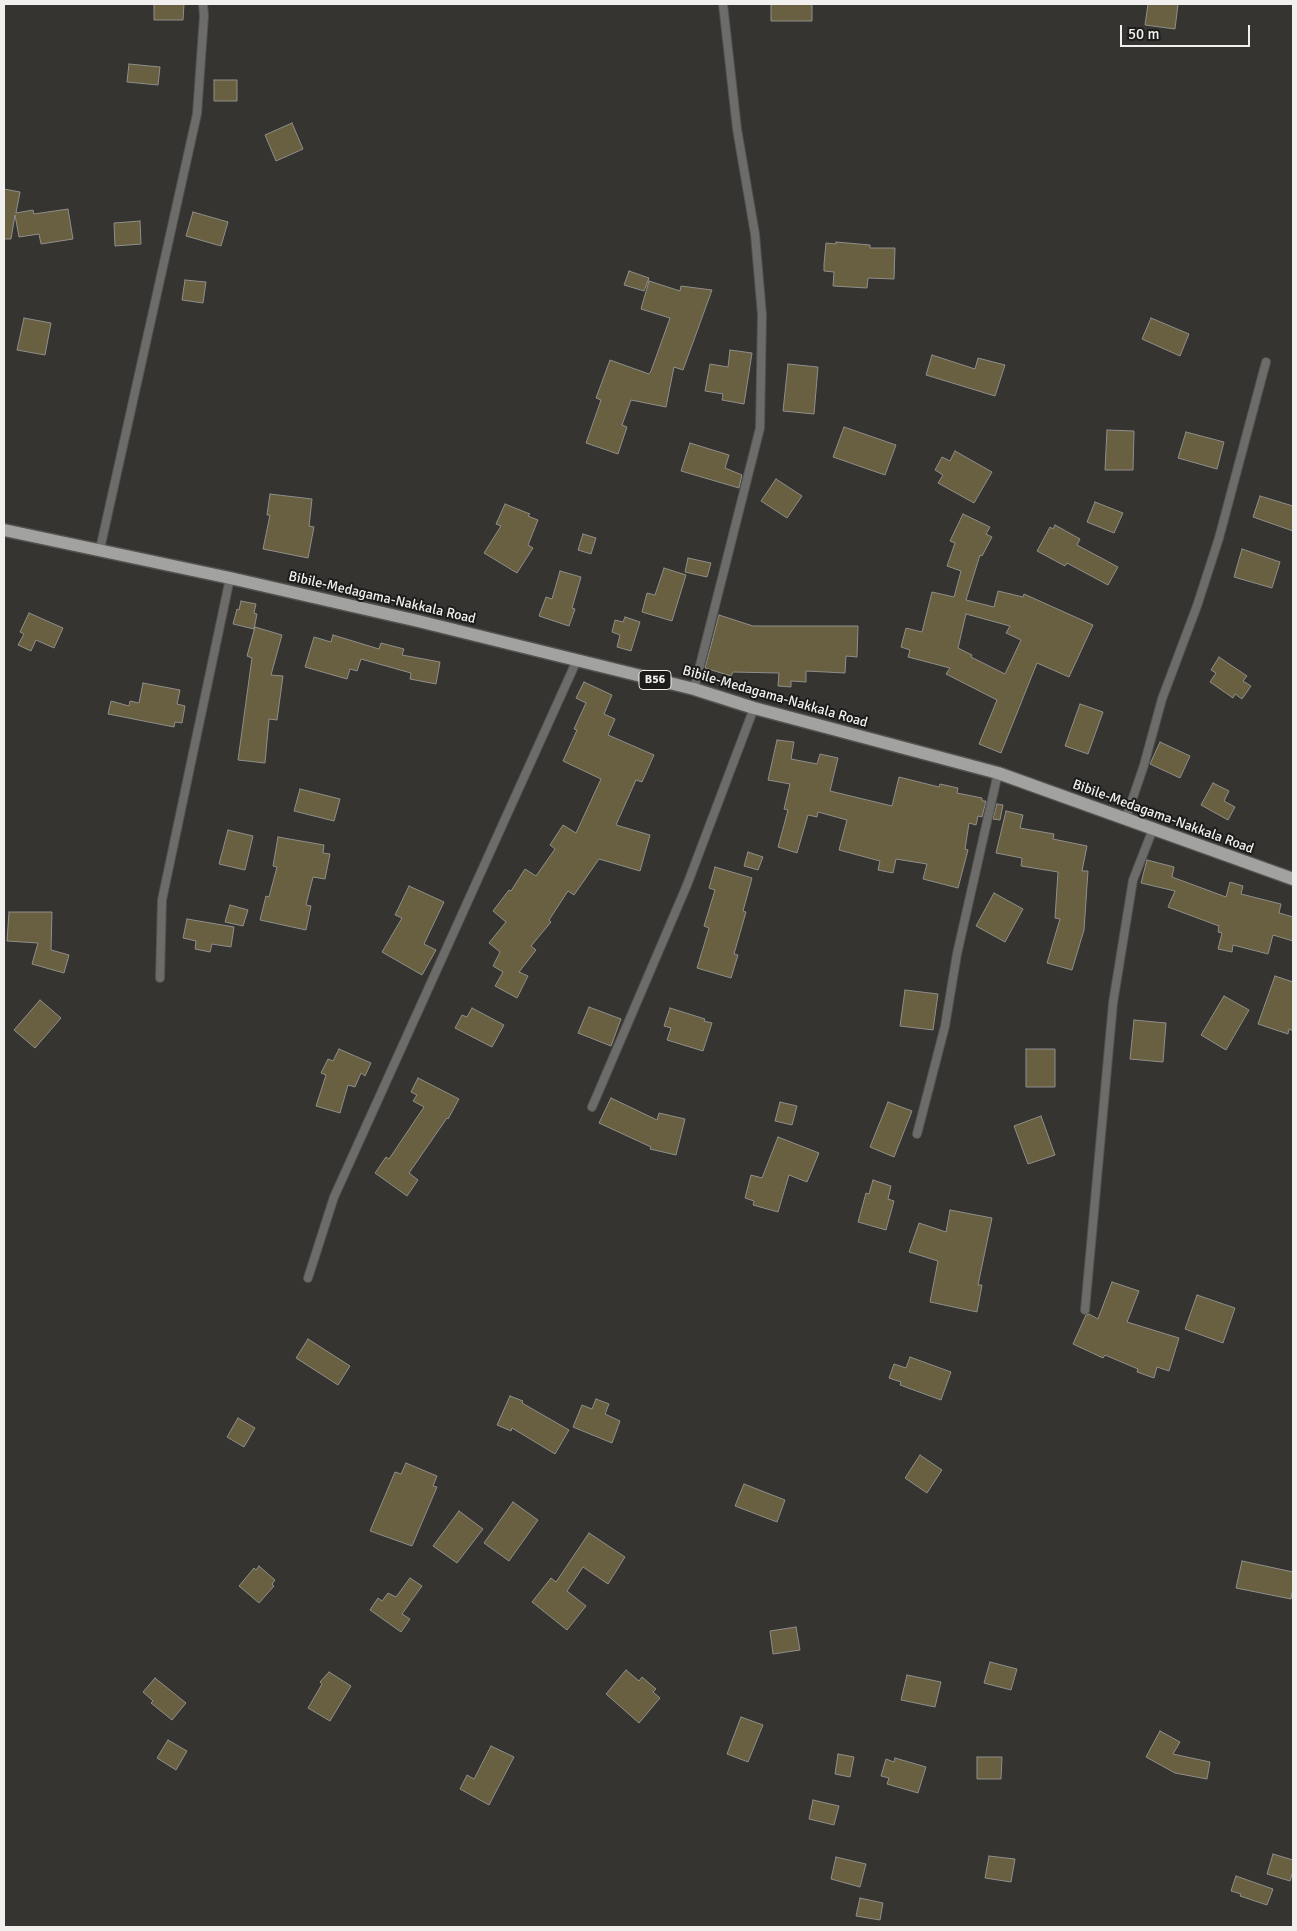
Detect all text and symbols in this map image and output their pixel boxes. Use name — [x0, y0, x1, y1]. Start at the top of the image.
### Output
scale bar — [1122, 15, 1252, 47]
text: 50 m — [1128, 25, 1159, 43]
street label: Bibile-Medagama-Nakkala Road — [287, 568, 477, 628]
street label: Bibile-Medagama-Nakkala Road — [681, 662, 869, 732]
road number: B56 — [639, 670, 671, 690]
street label: Bibile-Medagama-Nakkala Road — [1070, 776, 1256, 858]

